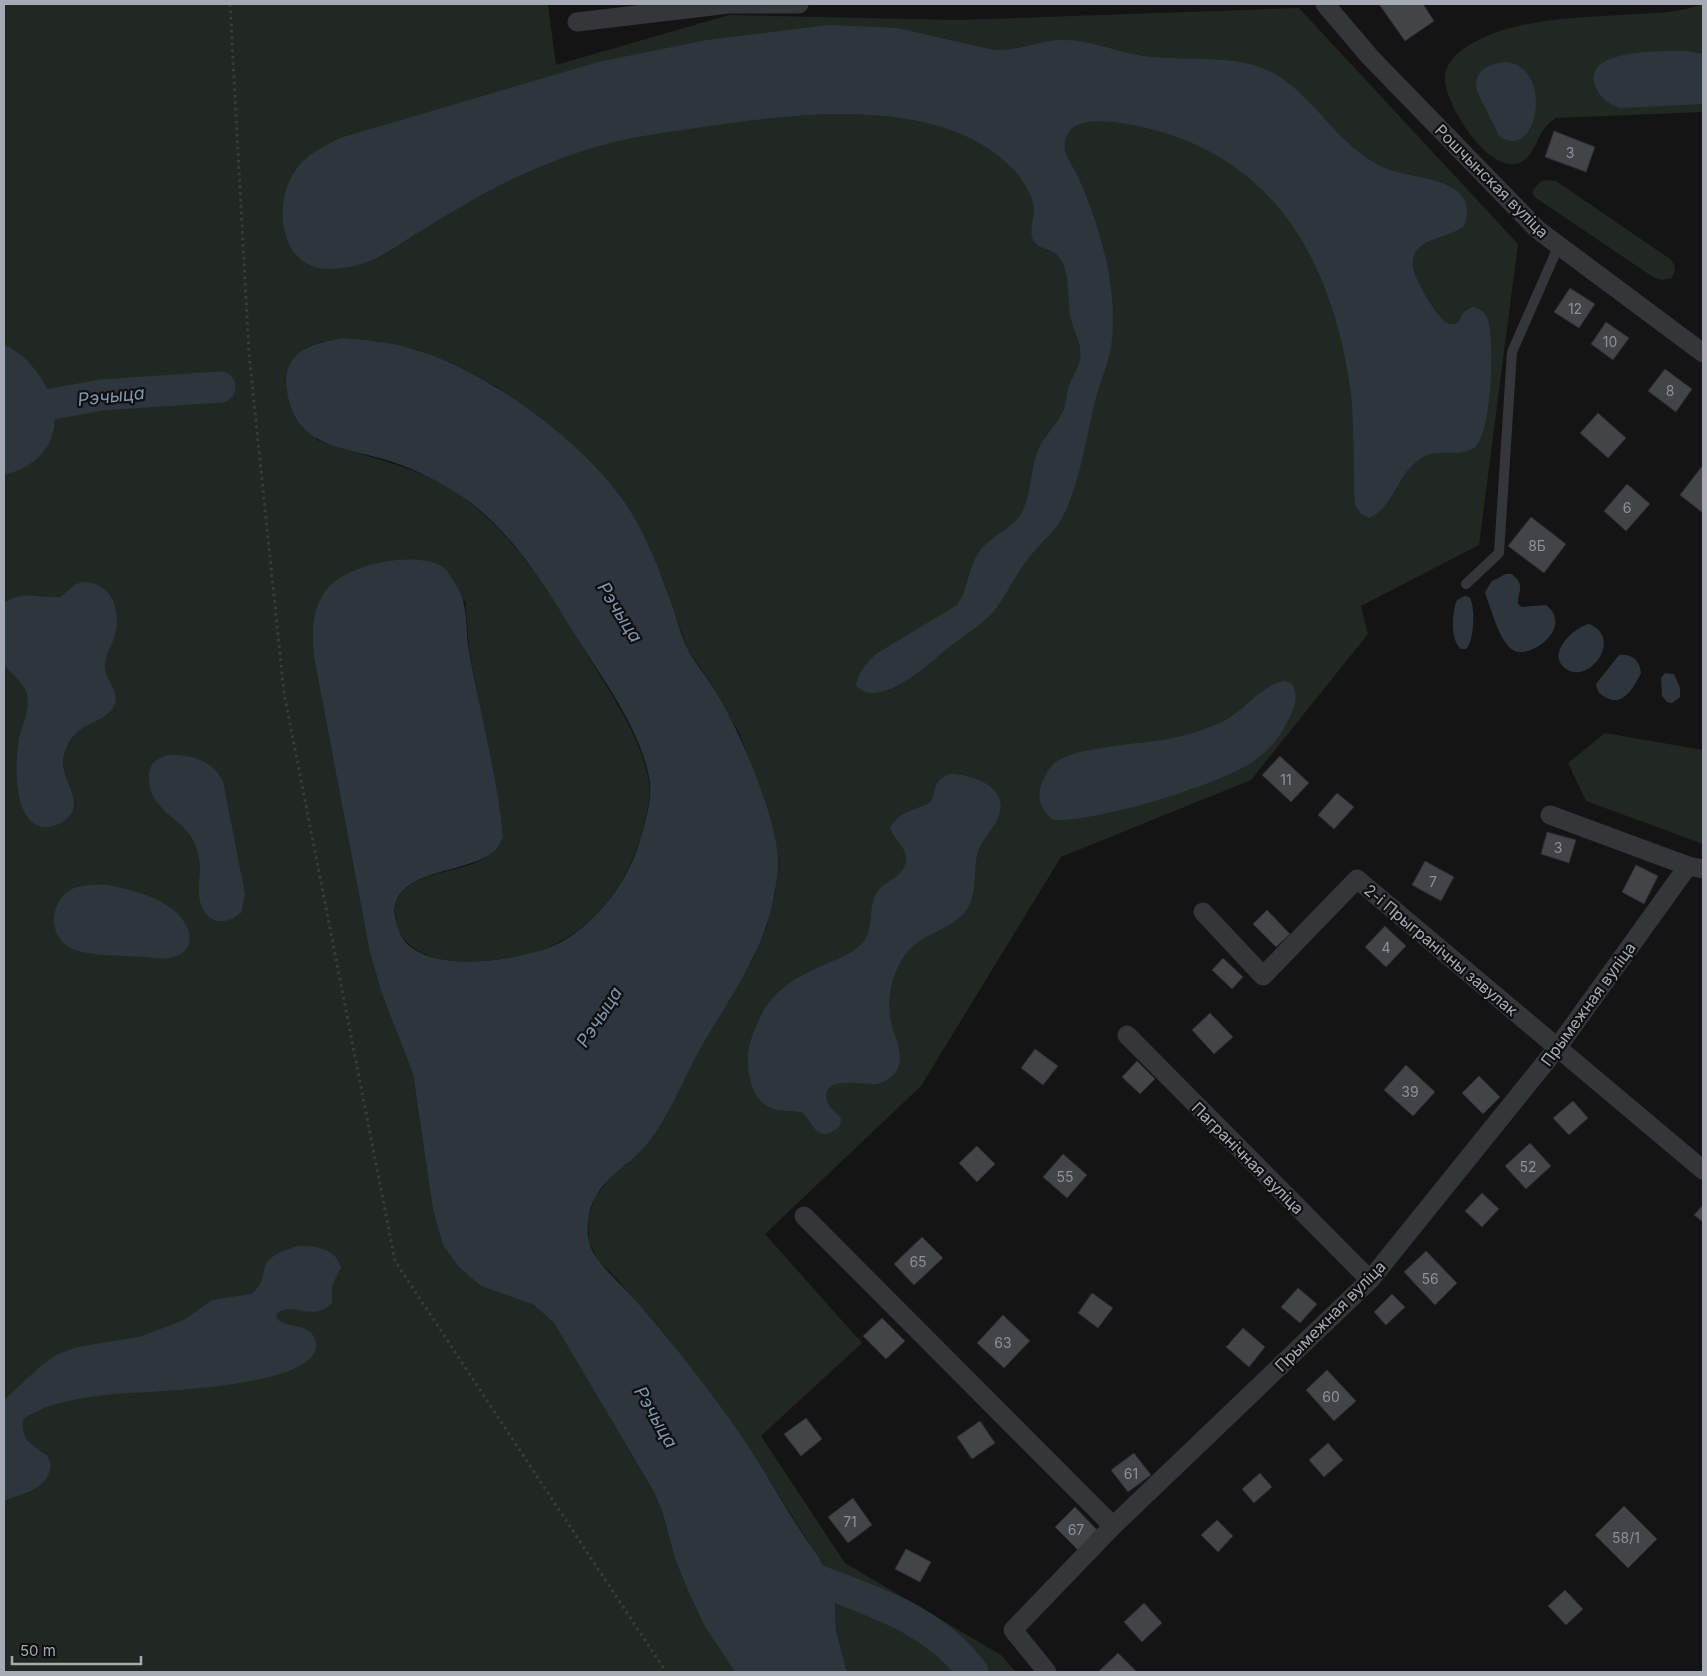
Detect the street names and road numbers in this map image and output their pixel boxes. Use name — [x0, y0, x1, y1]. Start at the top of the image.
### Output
street label: Рошчынская вуліца — [1431, 120, 1553, 242]
street label: 2-і Прыгранічны завулак — [1360, 880, 1522, 1020]
street label: Прымежная вуліца — [1536, 938, 1640, 1070]
street label: Пагранічная вуліца — [1188, 1098, 1308, 1218]
street label: Прымежная вуліца — [1270, 1256, 1390, 1376]

